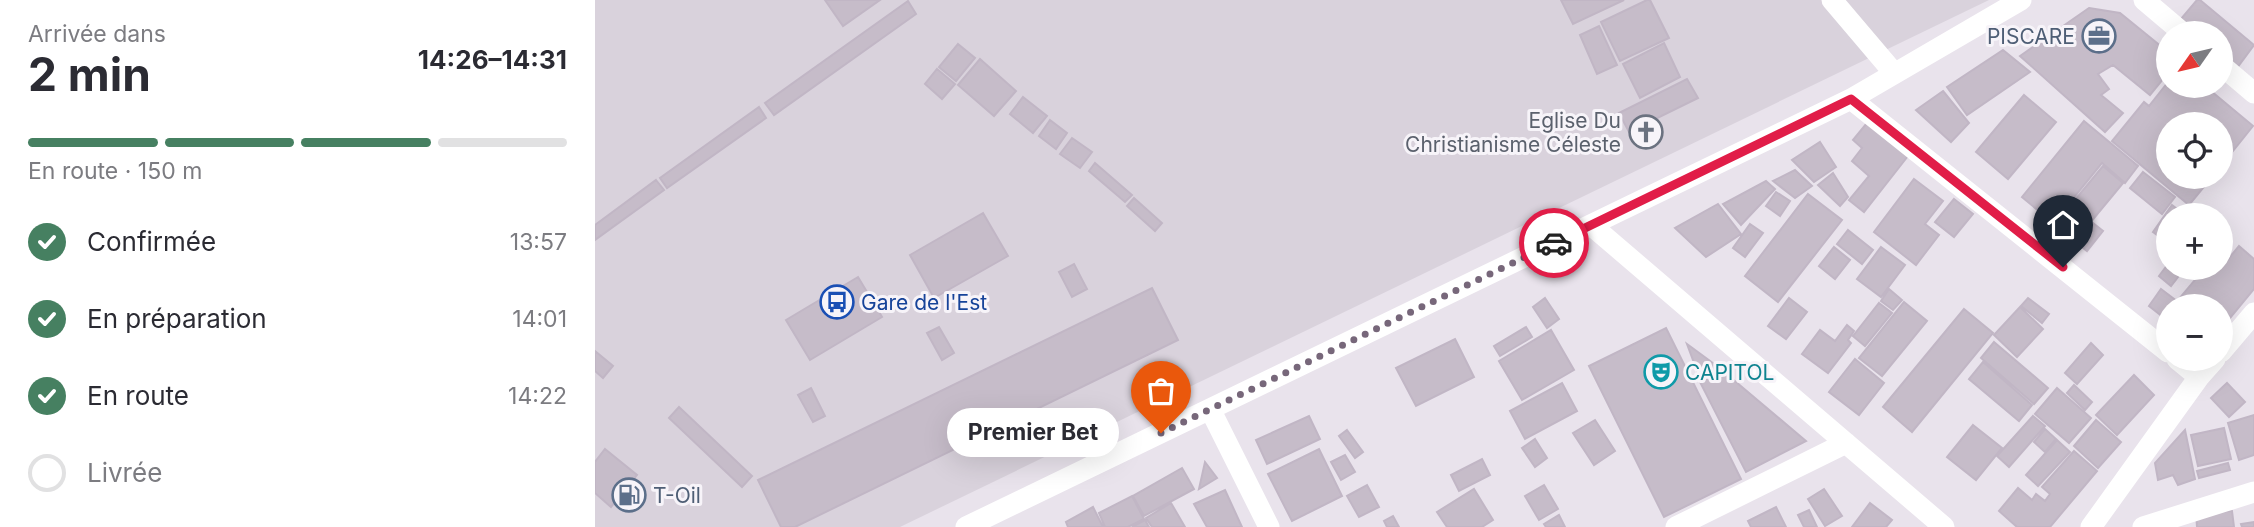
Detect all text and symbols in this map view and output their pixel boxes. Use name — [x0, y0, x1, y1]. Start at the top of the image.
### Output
office icon: PISCARE — [2080, 17, 2118, 55]
text: Arrivée dans — [28, 20, 166, 48]
north arrow — [2156, 21, 2233, 98]
map controls — [2156, 21, 2233, 371]
place label: PISCARE — [1987, 24, 2075, 49]
text: 14:26–14:31 — [418, 44, 567, 75]
text: 2 min — [28, 46, 151, 102]
place label: Eglise Du Christianisme Céleste — [1405, 108, 1621, 157]
button: locate — [2156, 112, 2233, 189]
church icon: Eglise Du Christianisme Céleste — [1627, 113, 1665, 151]
text: En route · 150 m — [28, 157, 202, 185]
pin — [2033, 195, 2093, 267]
button: + — [2156, 203, 2233, 280]
icon: home — [2044, 206, 2082, 244]
courier — [1519, 208, 1589, 278]
icon: check — [28, 223, 66, 261]
icon: car — [1535, 224, 1573, 262]
text: Confirmée — [87, 226, 216, 257]
text: 13:57 — [510, 228, 567, 256]
bus stop icon: Gare de l'Est — [818, 283, 856, 321]
place label: Gare de l'Est — [861, 290, 987, 315]
button: − — [2156, 294, 2233, 371]
icon: check — [28, 300, 66, 338]
text: En préparation — [87, 303, 267, 334]
text: 14:01 — [512, 305, 567, 333]
theatre icon: CAPITOL — [1642, 353, 1680, 391]
place label: CAPITOL — [1685, 360, 1774, 385]
pin — [1131, 361, 1191, 433]
icon: bag — [1142, 372, 1180, 410]
icon: check — [28, 377, 66, 415]
text: En route — [87, 380, 189, 411]
text: 14:22 — [508, 382, 567, 410]
callout: Premier Bet — [947, 408, 1119, 458]
text: Premier Bet — [968, 418, 1098, 446]
text: Livrée — [87, 457, 162, 488]
fuel station icon: T-Oil — [610, 476, 648, 514]
place label: T-Oil — [653, 483, 701, 508]

